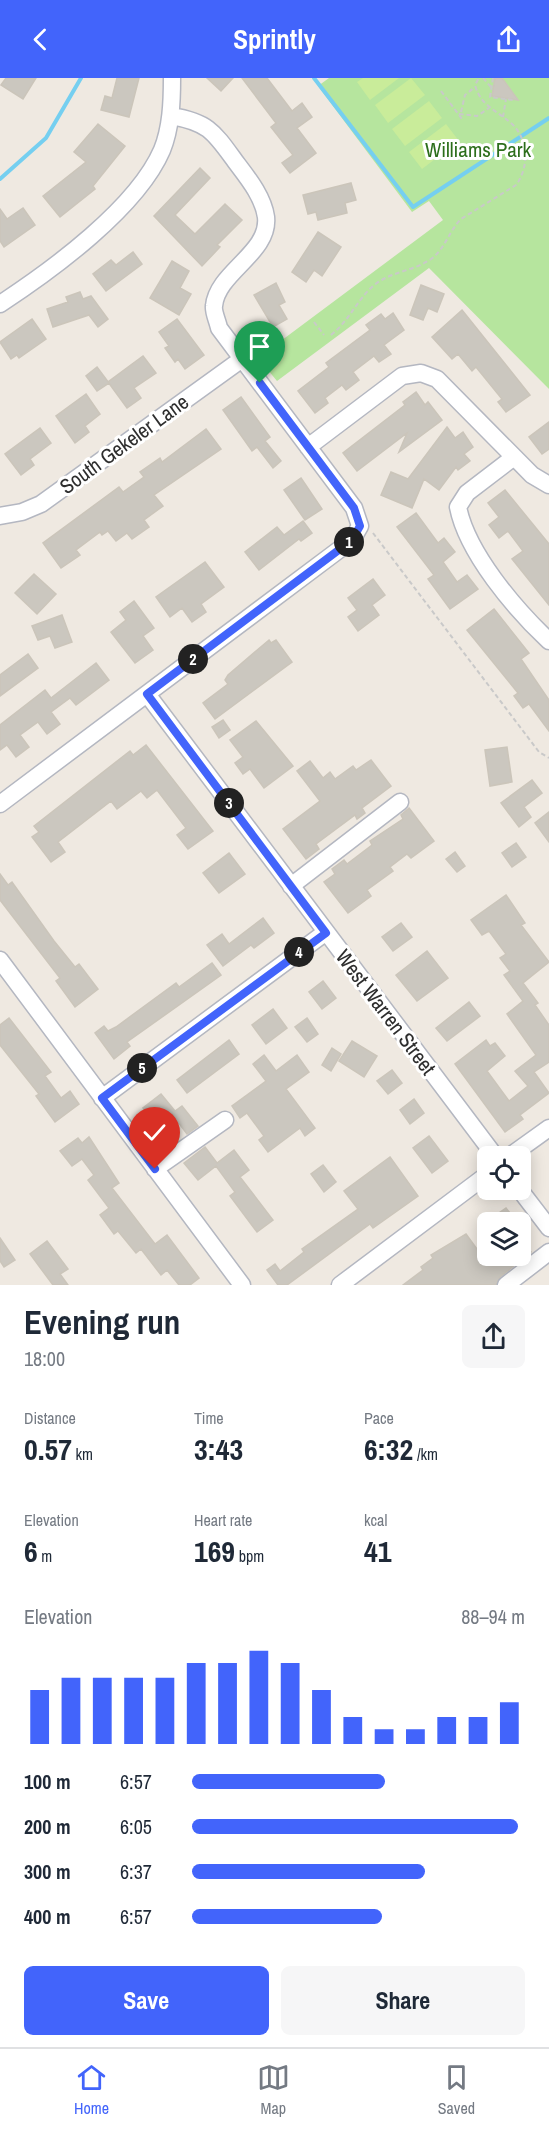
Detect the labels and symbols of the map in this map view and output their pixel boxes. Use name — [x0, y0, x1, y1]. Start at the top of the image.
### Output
park label: Williams Park — [425, 135, 531, 164]
pin — [234, 321, 285, 383]
street label: South Gekeler Lane — [54, 387, 194, 501]
pin: 1 — [334, 527, 364, 557]
pin: 2 — [178, 644, 208, 674]
pin: 3 — [214, 788, 244, 818]
pin: 4 — [284, 937, 314, 967]
street label: West Warren Street — [329, 943, 443, 1081]
pin: 5 — [127, 1053, 157, 1083]
pin — [129, 1107, 180, 1169]

